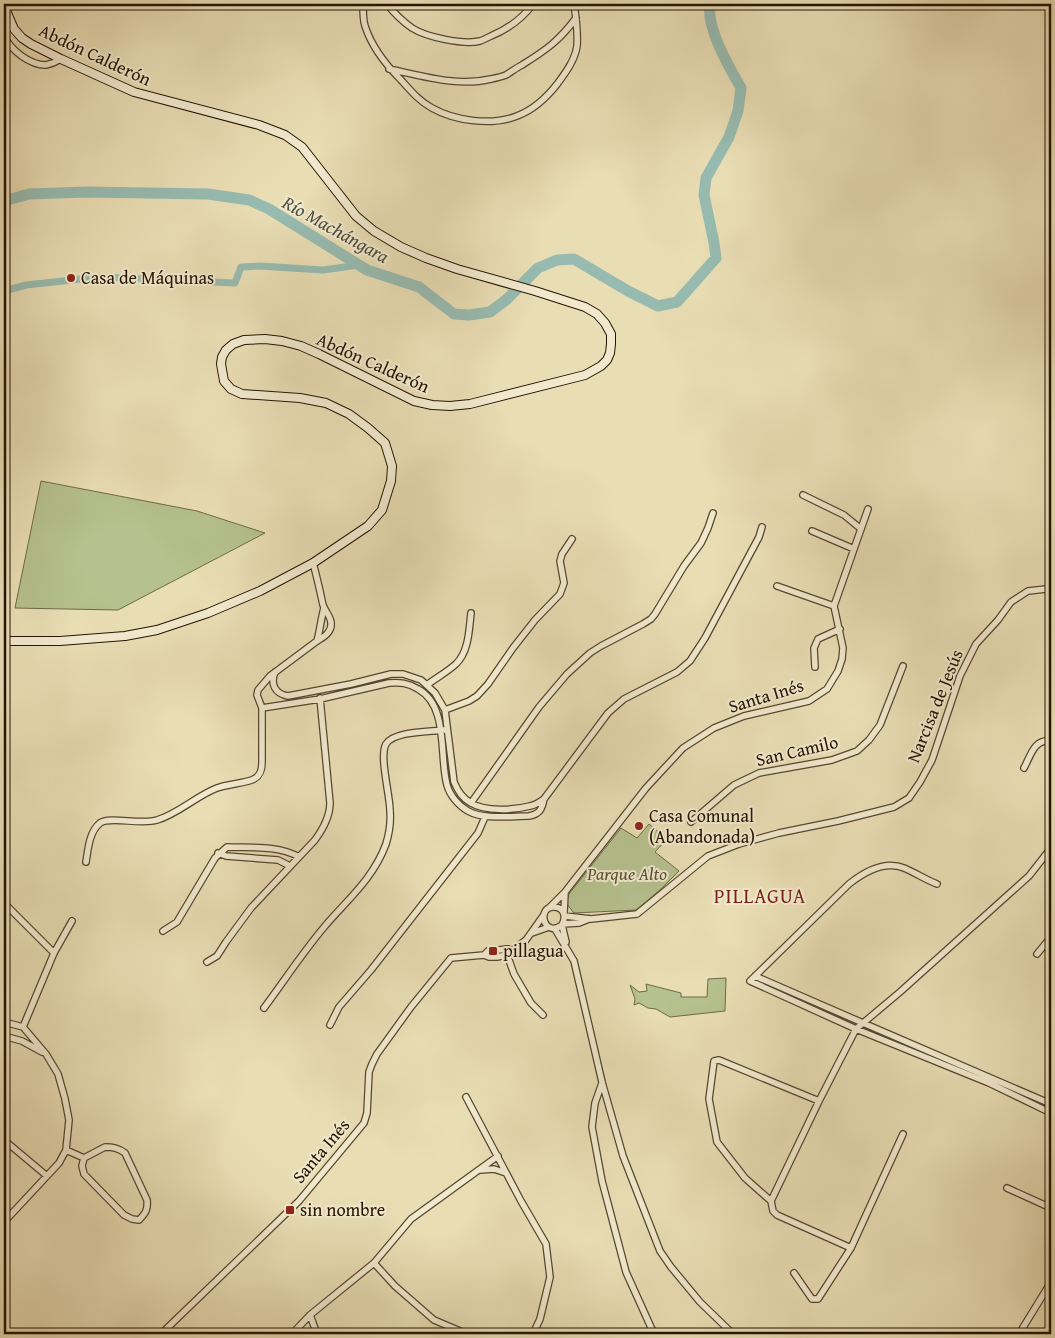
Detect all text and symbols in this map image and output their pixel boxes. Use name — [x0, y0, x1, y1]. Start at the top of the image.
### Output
street label: Abdón Calderón — [35, 17, 156, 92]
water label: Río Machángara — [277, 188, 395, 270]
place label: Casa de Máquinas — [81, 264, 214, 291]
marker: Casa de Máquinas — [65, 272, 77, 284]
street label: Abdón Calderón — [312, 326, 434, 400]
street label: Narcisa de Jesús — [899, 645, 970, 767]
street label: Santa Inés — [725, 671, 807, 720]
street label: San Camilo — [753, 728, 841, 773]
place label: Casa Comunal (Abandonada) — [649, 802, 755, 850]
marker: Casa Comunal (Abandonada) — [633, 820, 645, 832]
park label: Parque Alto — [586, 860, 667, 887]
district label: PILLAGUA — [714, 881, 806, 910]
place label: pillagua — [503, 937, 564, 964]
marker: pillagua — [487, 945, 499, 957]
street label: Santa Inés — [285, 1112, 356, 1189]
place label: sin nombre — [300, 1196, 385, 1223]
marker: sin nombre — [284, 1204, 296, 1216]

